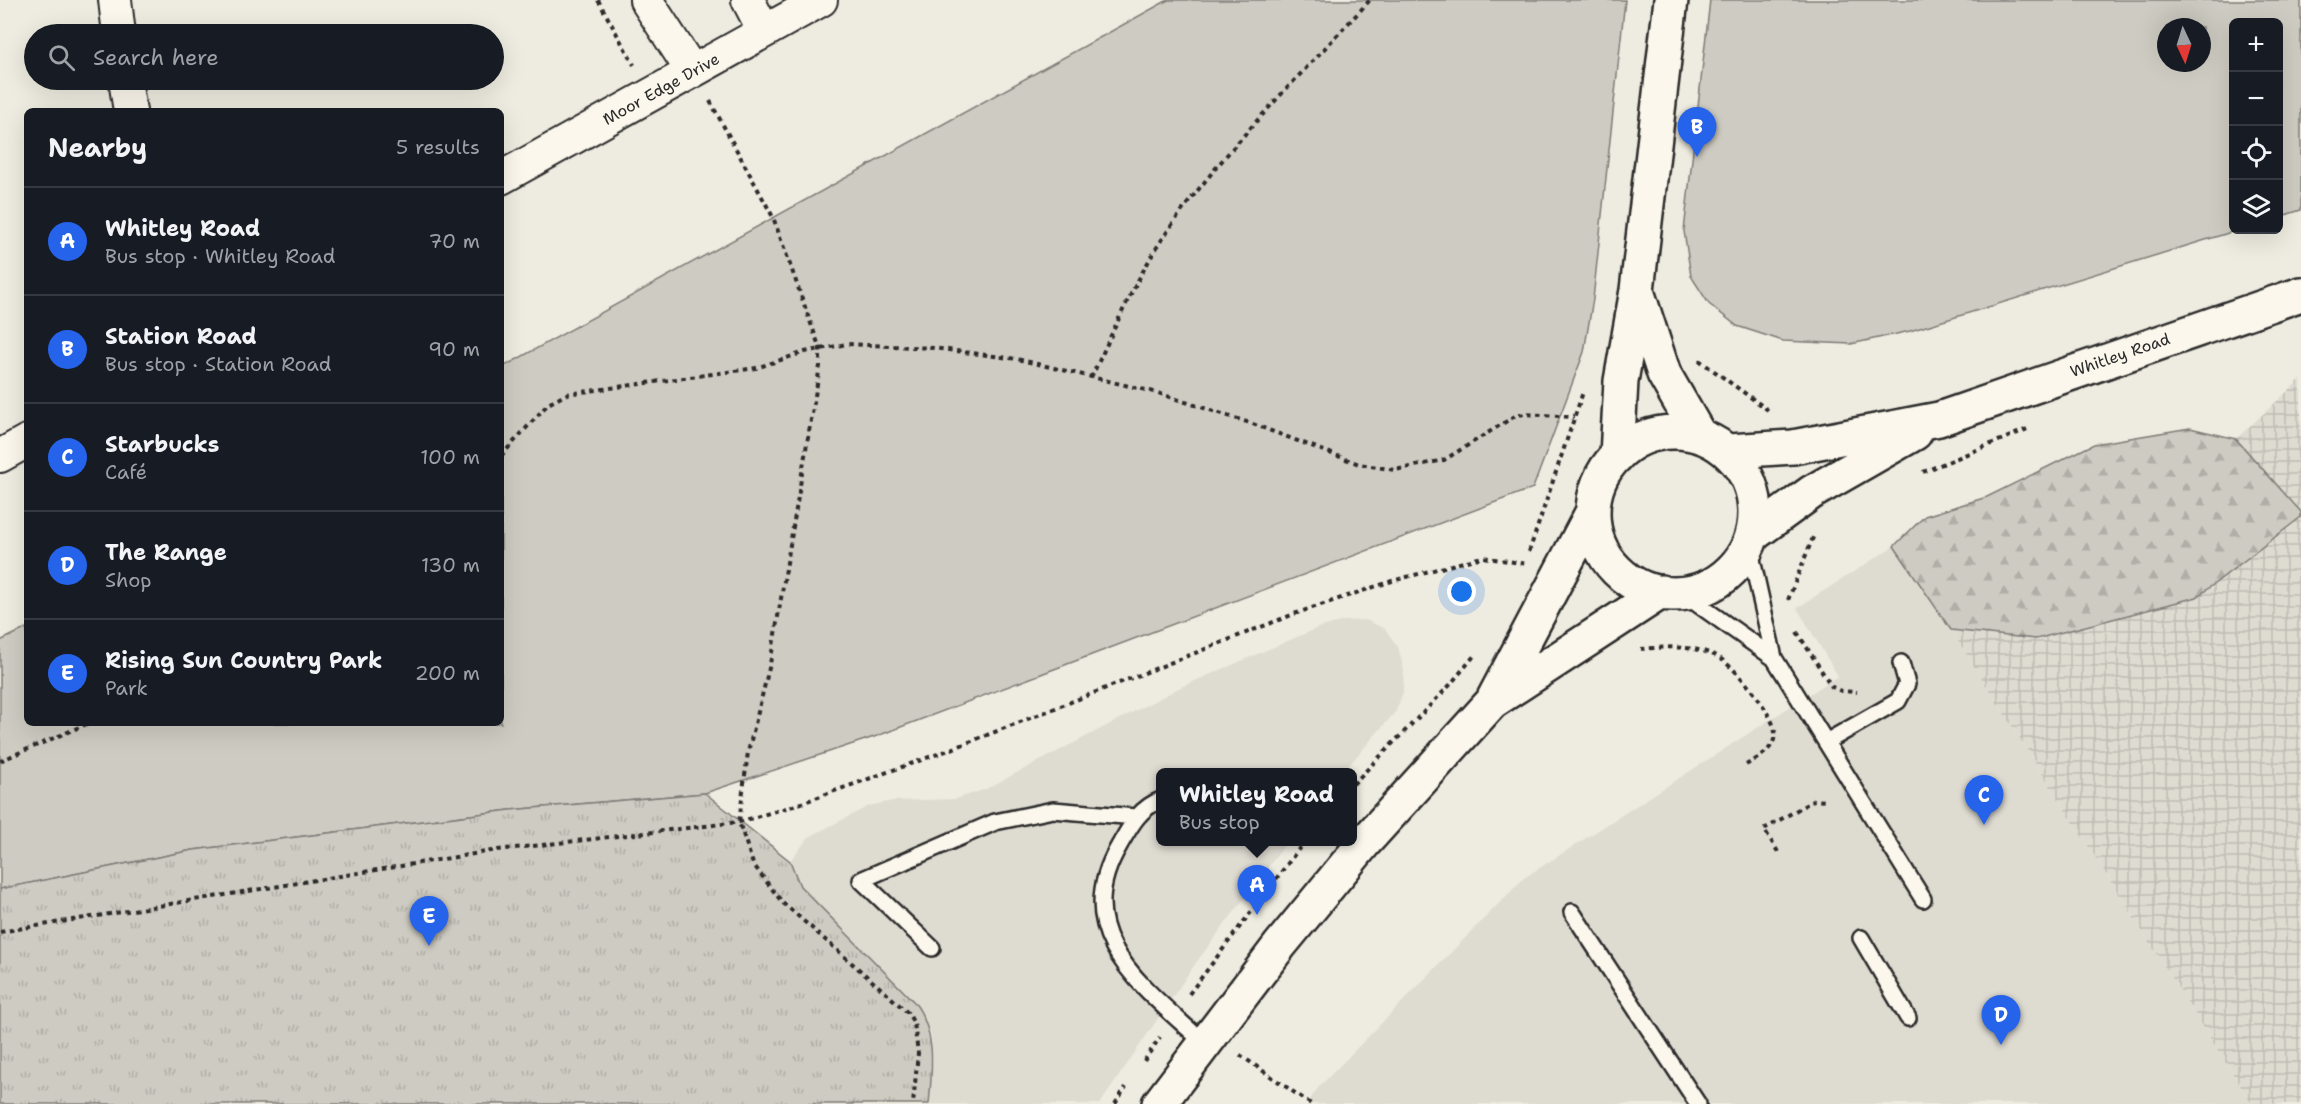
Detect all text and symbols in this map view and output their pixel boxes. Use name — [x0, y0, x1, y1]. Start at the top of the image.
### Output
north arrow — [2157, 18, 2211, 72]
map controls — [2229, 18, 2283, 234]
button: + — [2229, 18, 2283, 72]
search box — [24, 24, 504, 90]
icon: search — [45, 41, 78, 74]
text: Search here — [93, 43, 219, 72]
street label: Moor Edge Drive — [599, 48, 723, 130]
button: − — [2229, 72, 2283, 126]
pin: B — [1678, 108, 1716, 157]
button: locate — [2229, 126, 2283, 180]
text: Nearby — [48, 130, 147, 165]
text: 5 results — [396, 134, 480, 160]
button: layers — [2229, 180, 2283, 234]
text: Whitley Road — [105, 214, 260, 243]
text: A — [60, 228, 75, 254]
text: 70 m — [428, 228, 480, 254]
text: Bus stop · Whitley Road — [105, 243, 335, 269]
text: Station Road — [105, 322, 257, 351]
street label: Whitley Road — [2067, 328, 2173, 382]
text: B — [61, 336, 74, 362]
text: 90 m — [428, 336, 480, 362]
text: Bus stop · Station Road — [105, 351, 331, 377]
text: Starbucks — [105, 430, 219, 459]
text: C — [61, 444, 74, 470]
text: 100 m — [420, 444, 480, 470]
text: Café — [105, 459, 147, 485]
text: The Range — [105, 538, 227, 567]
text: D — [60, 552, 75, 578]
text: 130 m — [421, 552, 480, 578]
text: Shop — [105, 567, 152, 593]
your location — [1447, 577, 1476, 606]
text: Rising Sun Country Park — [105, 646, 382, 675]
text: E — [61, 660, 74, 686]
text: 200 m — [415, 660, 480, 686]
text: Park — [105, 675, 148, 701]
popup — [1156, 768, 1357, 846]
pin: C — [1964, 776, 2004, 825]
text: Whitley Road — [1179, 780, 1334, 809]
text: Bus stop — [1179, 809, 1260, 835]
pin: A — [1238, 866, 1276, 915]
pin: E — [410, 896, 448, 946]
pin: D — [1982, 996, 2020, 1045]

